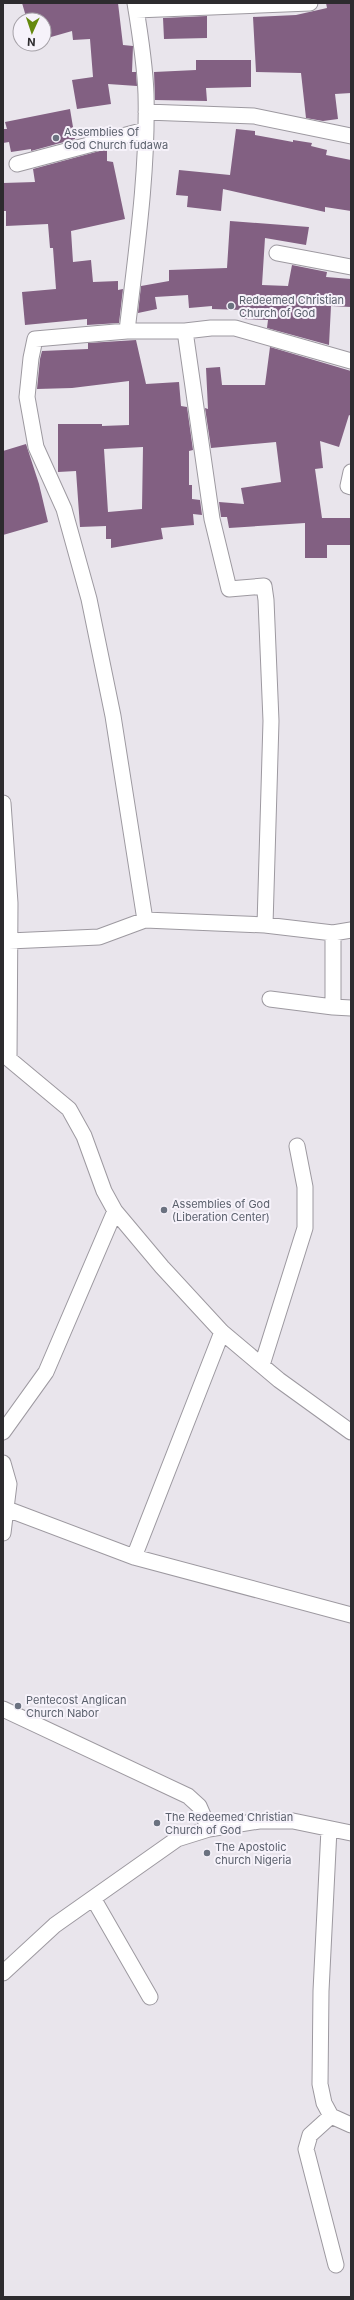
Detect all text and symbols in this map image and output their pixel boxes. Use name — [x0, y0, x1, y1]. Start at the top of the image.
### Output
north arrow — [12, 12, 52, 52]
text: N — [27, 35, 36, 49]
place label: Assemblies Of God Church fudawa — [64, 125, 168, 152]
marker: Assemblies Of God Church fudawa — [51, 133, 61, 143]
place label: Redeemed Christian Church of God — [239, 293, 344, 320]
marker: Redeemed Christian Church of God — [226, 301, 236, 311]
place label: Assemblies of God (Liberation Center) — [172, 1197, 270, 1224]
marker: Assemblies of God (Liberation Center) — [159, 1205, 169, 1215]
place label: Pentecost Anglican Church Nabor — [26, 1693, 126, 1720]
marker: Pentecost Anglican Church Nabor — [13, 1701, 23, 1711]
place label: The Redeemed Christian Church of God — [165, 1810, 293, 1837]
marker: The Redeemed Christian Church of God — [152, 1818, 162, 1828]
place label: The Apostolic church Nigeria — [215, 1840, 291, 1867]
marker: The Apostolic church Nigeria — [202, 1848, 212, 1858]

